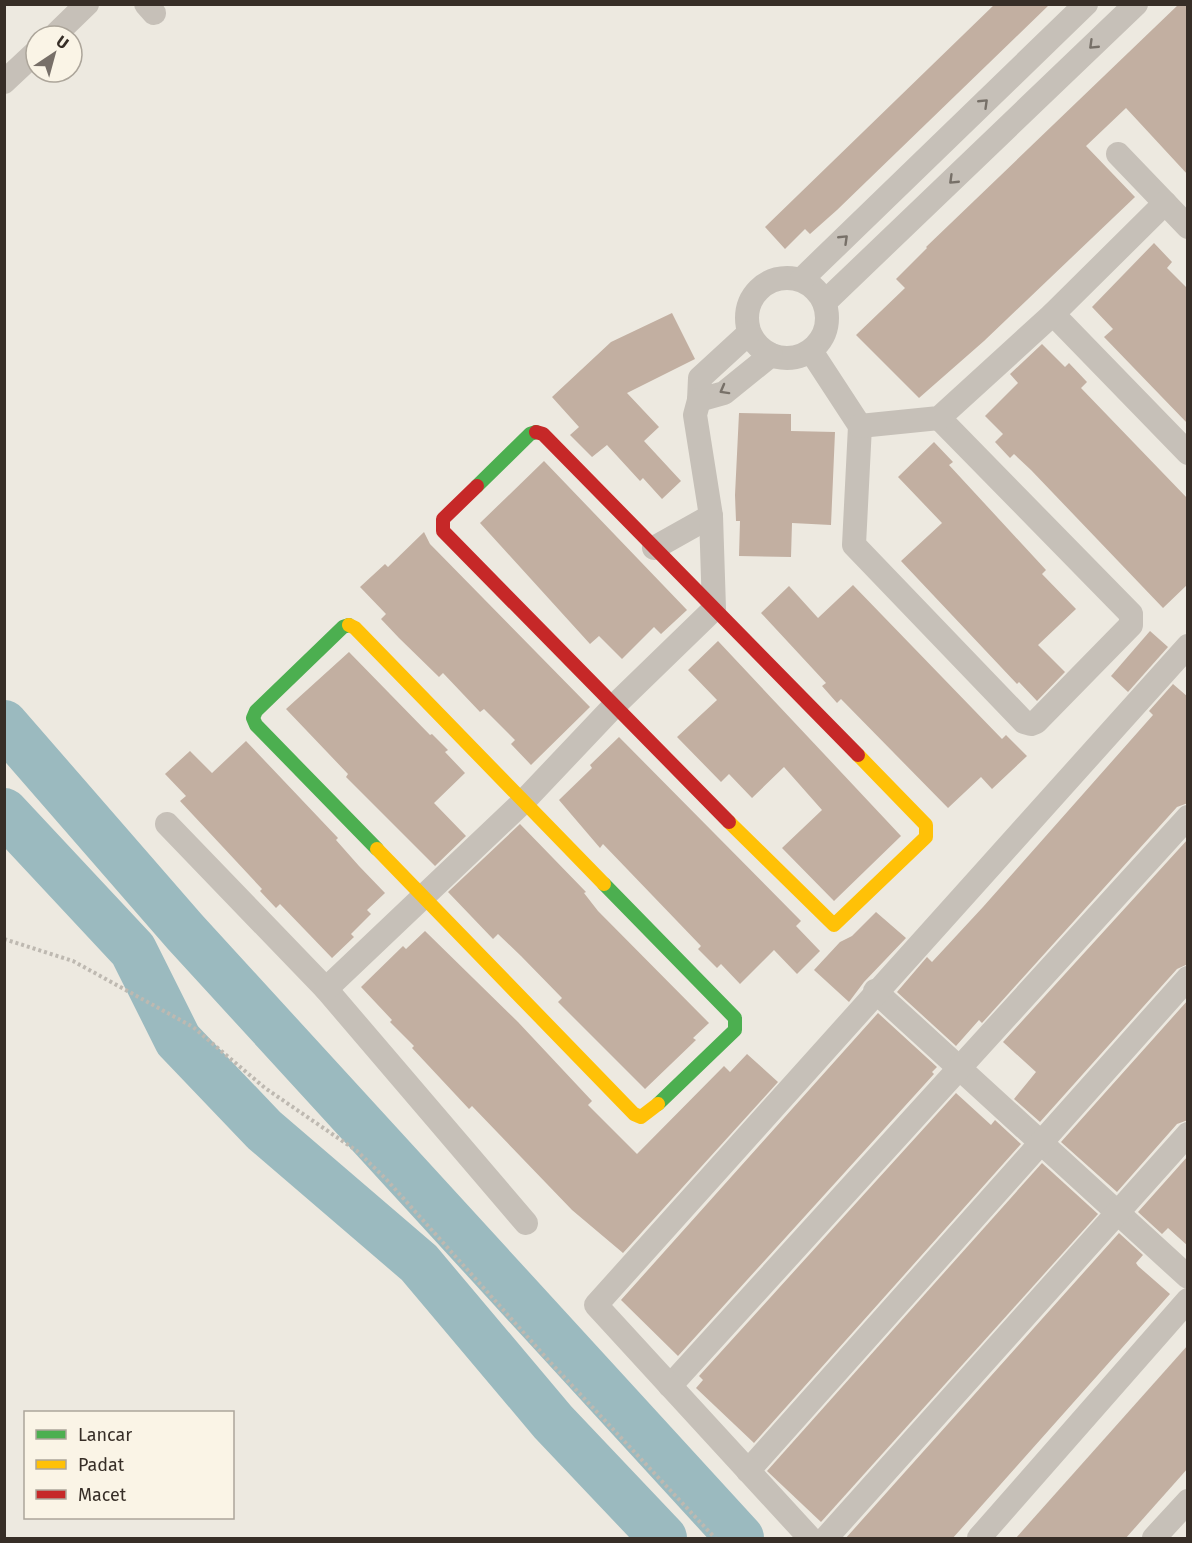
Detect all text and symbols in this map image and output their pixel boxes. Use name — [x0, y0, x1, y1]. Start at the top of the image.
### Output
north arrow — [24, 24, 84, 84]
text: U — [53, 32, 72, 53]
one-way arrow — [1090, 38, 1100, 49]
one-way arrow — [978, 99, 988, 110]
one-way arrow — [949, 173, 959, 184]
one-way arrow — [836, 235, 847, 246]
one-way arrow — [720, 383, 730, 394]
legend — [24, 1411, 234, 1519]
text: Lancar — [78, 1424, 132, 1446]
text: Padat — [78, 1454, 125, 1476]
text: Macet — [78, 1484, 127, 1506]

